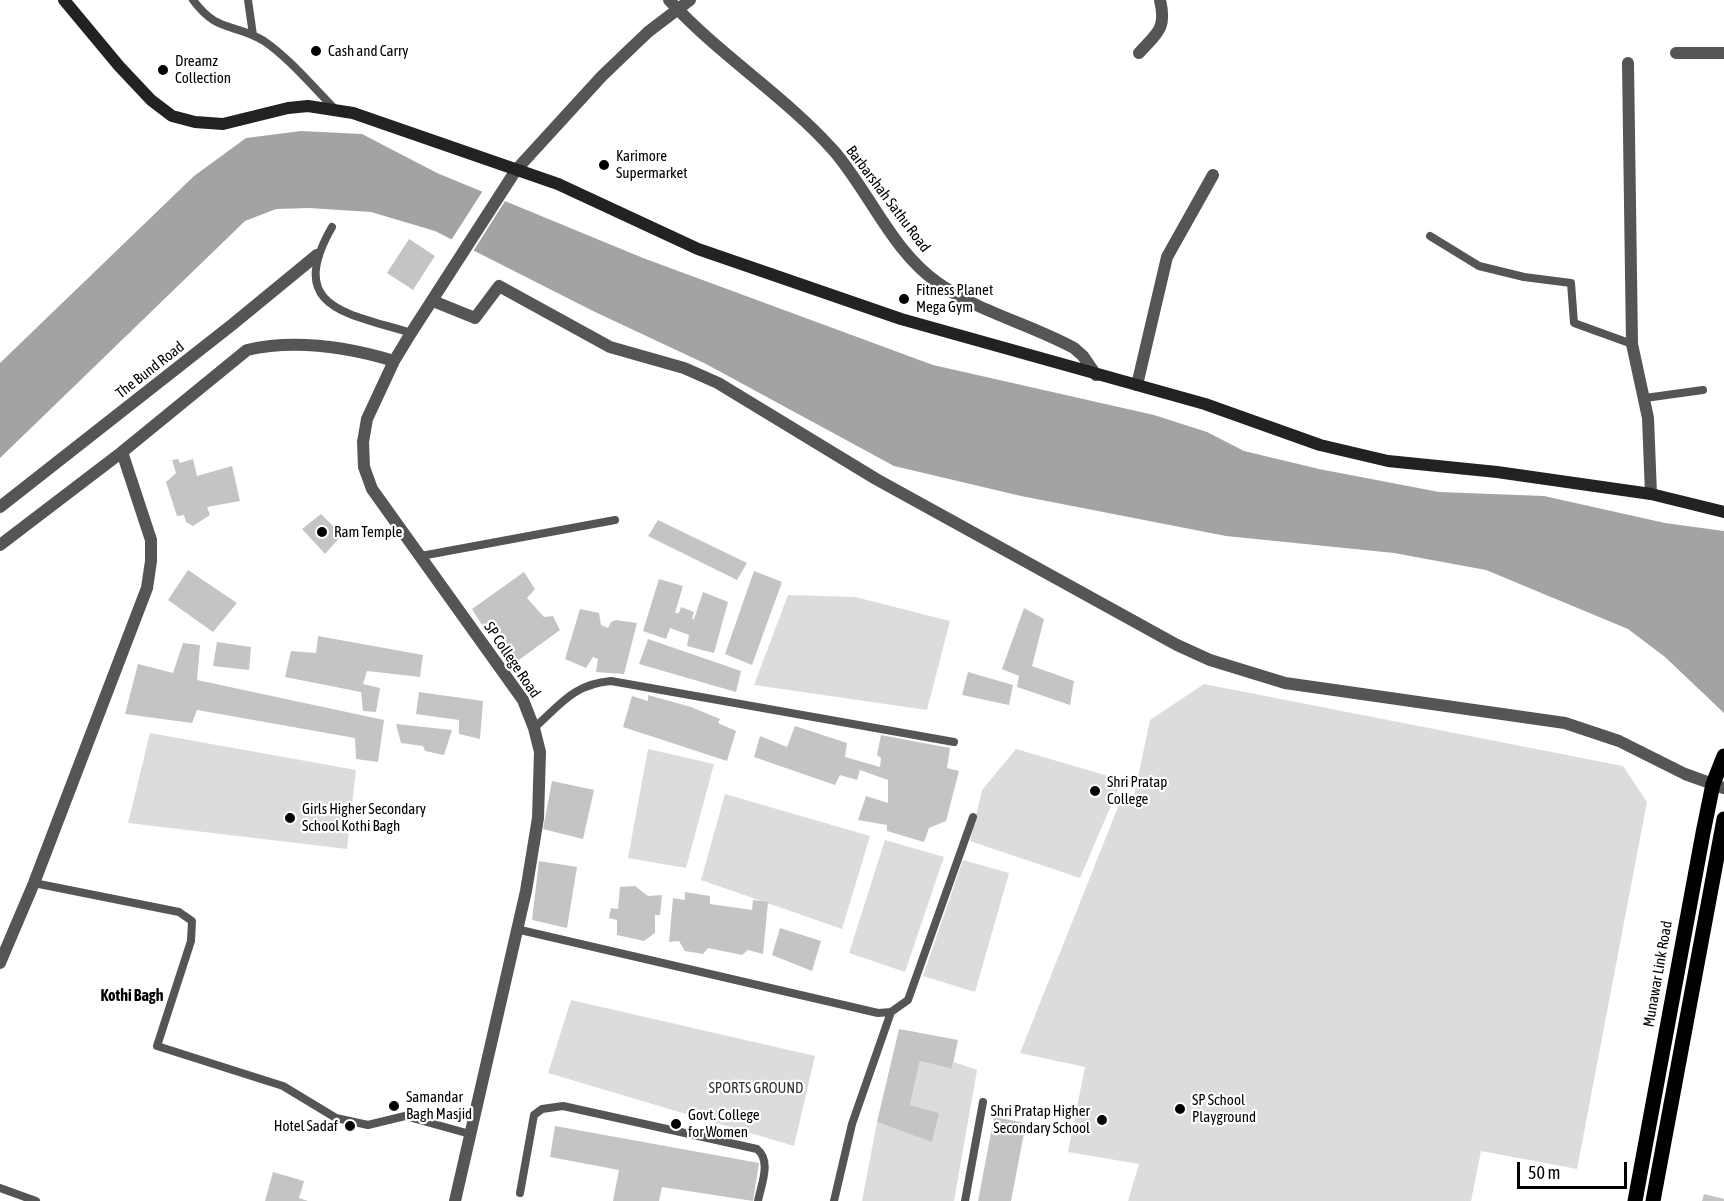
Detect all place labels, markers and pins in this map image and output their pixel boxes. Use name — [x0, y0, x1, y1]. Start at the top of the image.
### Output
place label: Cash and Carry — [328, 42, 409, 60]
marker: Cash and Carry — [309, 44, 323, 58]
place label: Dreamz Collection — [175, 52, 231, 87]
marker: Dreamz Collection — [156, 63, 170, 77]
place label: Karimore Supermarket — [616, 147, 688, 182]
marker: Karimore Supermarket — [597, 158, 611, 172]
place label: Fitness Planet Mega Gym — [916, 281, 993, 316]
marker: Fitness Planet Mega Gym — [897, 292, 911, 306]
place label: Ram Temple — [334, 523, 402, 541]
marker: Ram Temple — [315, 525, 329, 539]
place label: Shri Pratap College — [1107, 773, 1167, 808]
marker: Shri Pratap College — [1088, 784, 1102, 798]
place label: Girls Higher Secondary School Kothi Bagh — [302, 800, 426, 835]
marker: Girls Higher Secondary School Kothi Bagh — [283, 811, 297, 825]
place label: Samandar Bagh Masjid — [406, 1088, 472, 1123]
place label: SP School Playground — [1192, 1091, 1256, 1126]
marker: Samandar Bagh Masjid — [387, 1099, 401, 1113]
place label: Shri Pratap Higher Secondary School — [990, 1102, 1090, 1137]
marker: SP School Playground — [1173, 1102, 1187, 1116]
place label: Govt. College for Women — [688, 1106, 759, 1141]
marker: Shri Pratap Higher Secondary School — [1095, 1113, 1109, 1127]
place label: Hotel Sadaf — [274, 1117, 338, 1135]
marker: Govt. College for Women — [669, 1117, 683, 1131]
marker: Hotel Sadaf — [343, 1119, 357, 1133]

